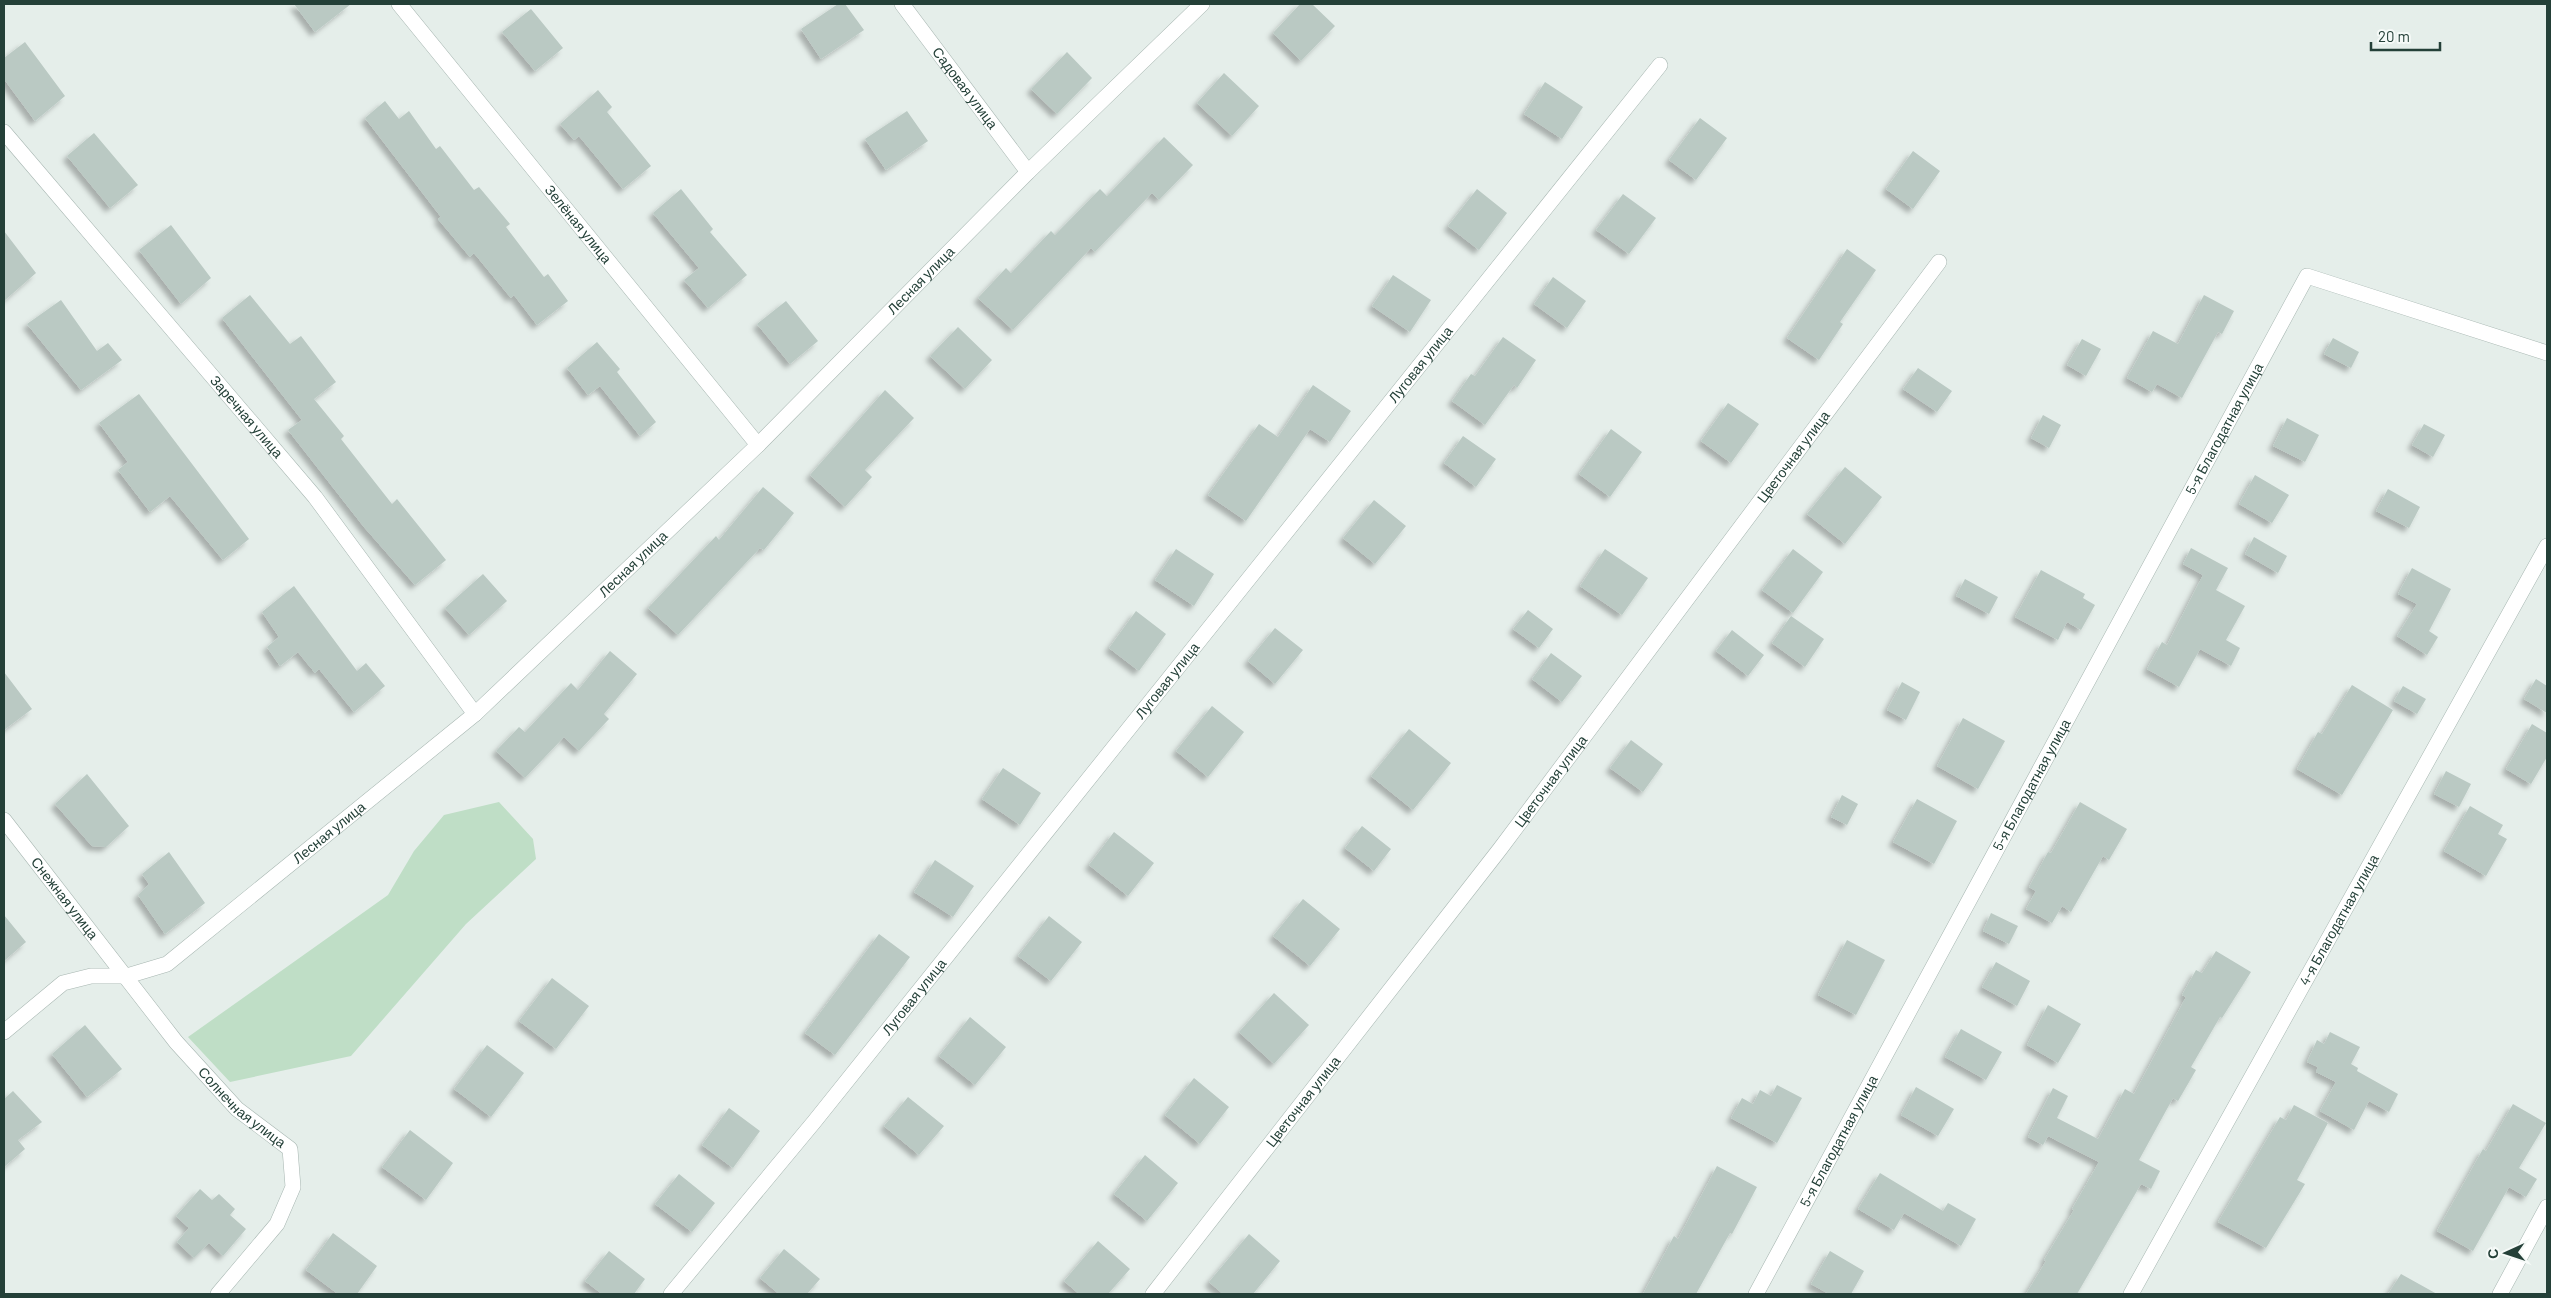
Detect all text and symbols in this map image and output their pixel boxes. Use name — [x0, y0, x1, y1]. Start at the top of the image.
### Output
scale bar — [2371, 20, 2440, 52]
text: 20 m — [2378, 27, 2410, 45]
street label: Садовая улица — [929, 43, 1002, 132]
street label: Зелёная улица — [542, 181, 616, 267]
street label: Лесная улица — [883, 242, 958, 317]
street label: Луговая улица — [1384, 322, 1456, 406]
street label: 5-я Благодатная улица — [2181, 360, 2267, 497]
street label: Заречная улица — [207, 372, 287, 461]
street label: Цветочная улица — [1753, 407, 1833, 506]
street label: Лесная улица — [595, 527, 671, 600]
street label: Луговая улица — [1131, 639, 1203, 722]
street label: 5-я Благодатная улица — [1989, 716, 2074, 853]
street label: Цветочная улица — [1510, 731, 1590, 830]
street label: Лесная улица — [289, 797, 369, 867]
street label: 4-я Благодатная улица — [2295, 851, 2382, 988]
street label: Снежная улица — [28, 853, 102, 943]
street label: Луговая улица — [878, 955, 950, 1038]
street label: Цветочная улица — [1262, 1052, 1343, 1150]
street label: Солнечная улица — [195, 1063, 290, 1151]
street label: 5-я Благодатная улица — [1796, 1072, 1881, 1209]
north arrow — [2481, 1228, 2531, 1278]
text: С — [2484, 1248, 2501, 1259]

